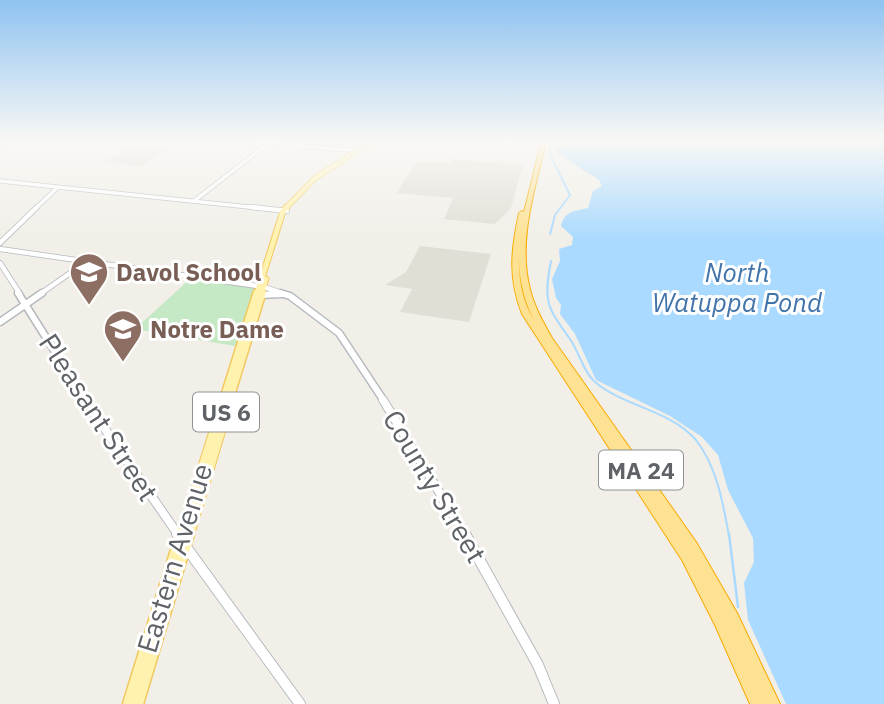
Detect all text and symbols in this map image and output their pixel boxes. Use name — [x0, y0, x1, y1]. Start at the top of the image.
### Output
school or university icon: Davol School — [68, 251, 110, 306]
water label: North Watuppa Pond — [652, 255, 823, 319]
place label: Davol School — [116, 256, 261, 288]
school or university icon: Notre Dame — [102, 308, 144, 363]
place label: Notre Dame — [150, 313, 284, 345]
street label: Pleasant Street — [31, 326, 167, 508]
road number: US 6 — [193, 392, 259, 432]
street label: County Street — [375, 403, 495, 569]
road number: MA 24 — [599, 450, 683, 490]
street label: Eastern Avenue — [128, 459, 220, 657]

